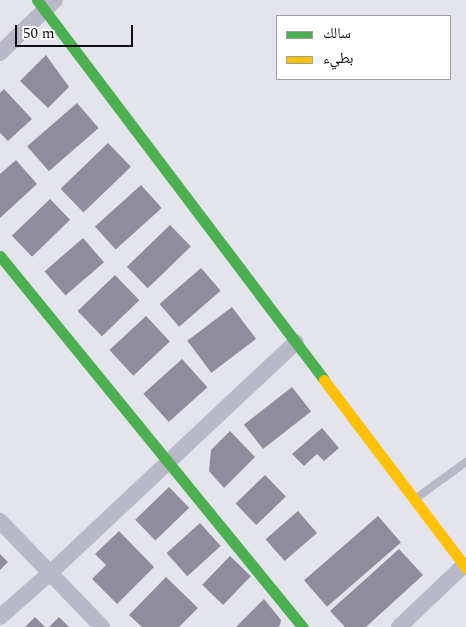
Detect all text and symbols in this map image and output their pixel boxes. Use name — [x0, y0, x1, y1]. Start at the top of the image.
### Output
scale bar — [18, 15, 135, 47]
legend — [276, 15, 451, 80]
text: 50 m — [23, 22, 55, 45]
text: سالك — [323, 22, 351, 45]
text: بطيء — [323, 47, 353, 70]

